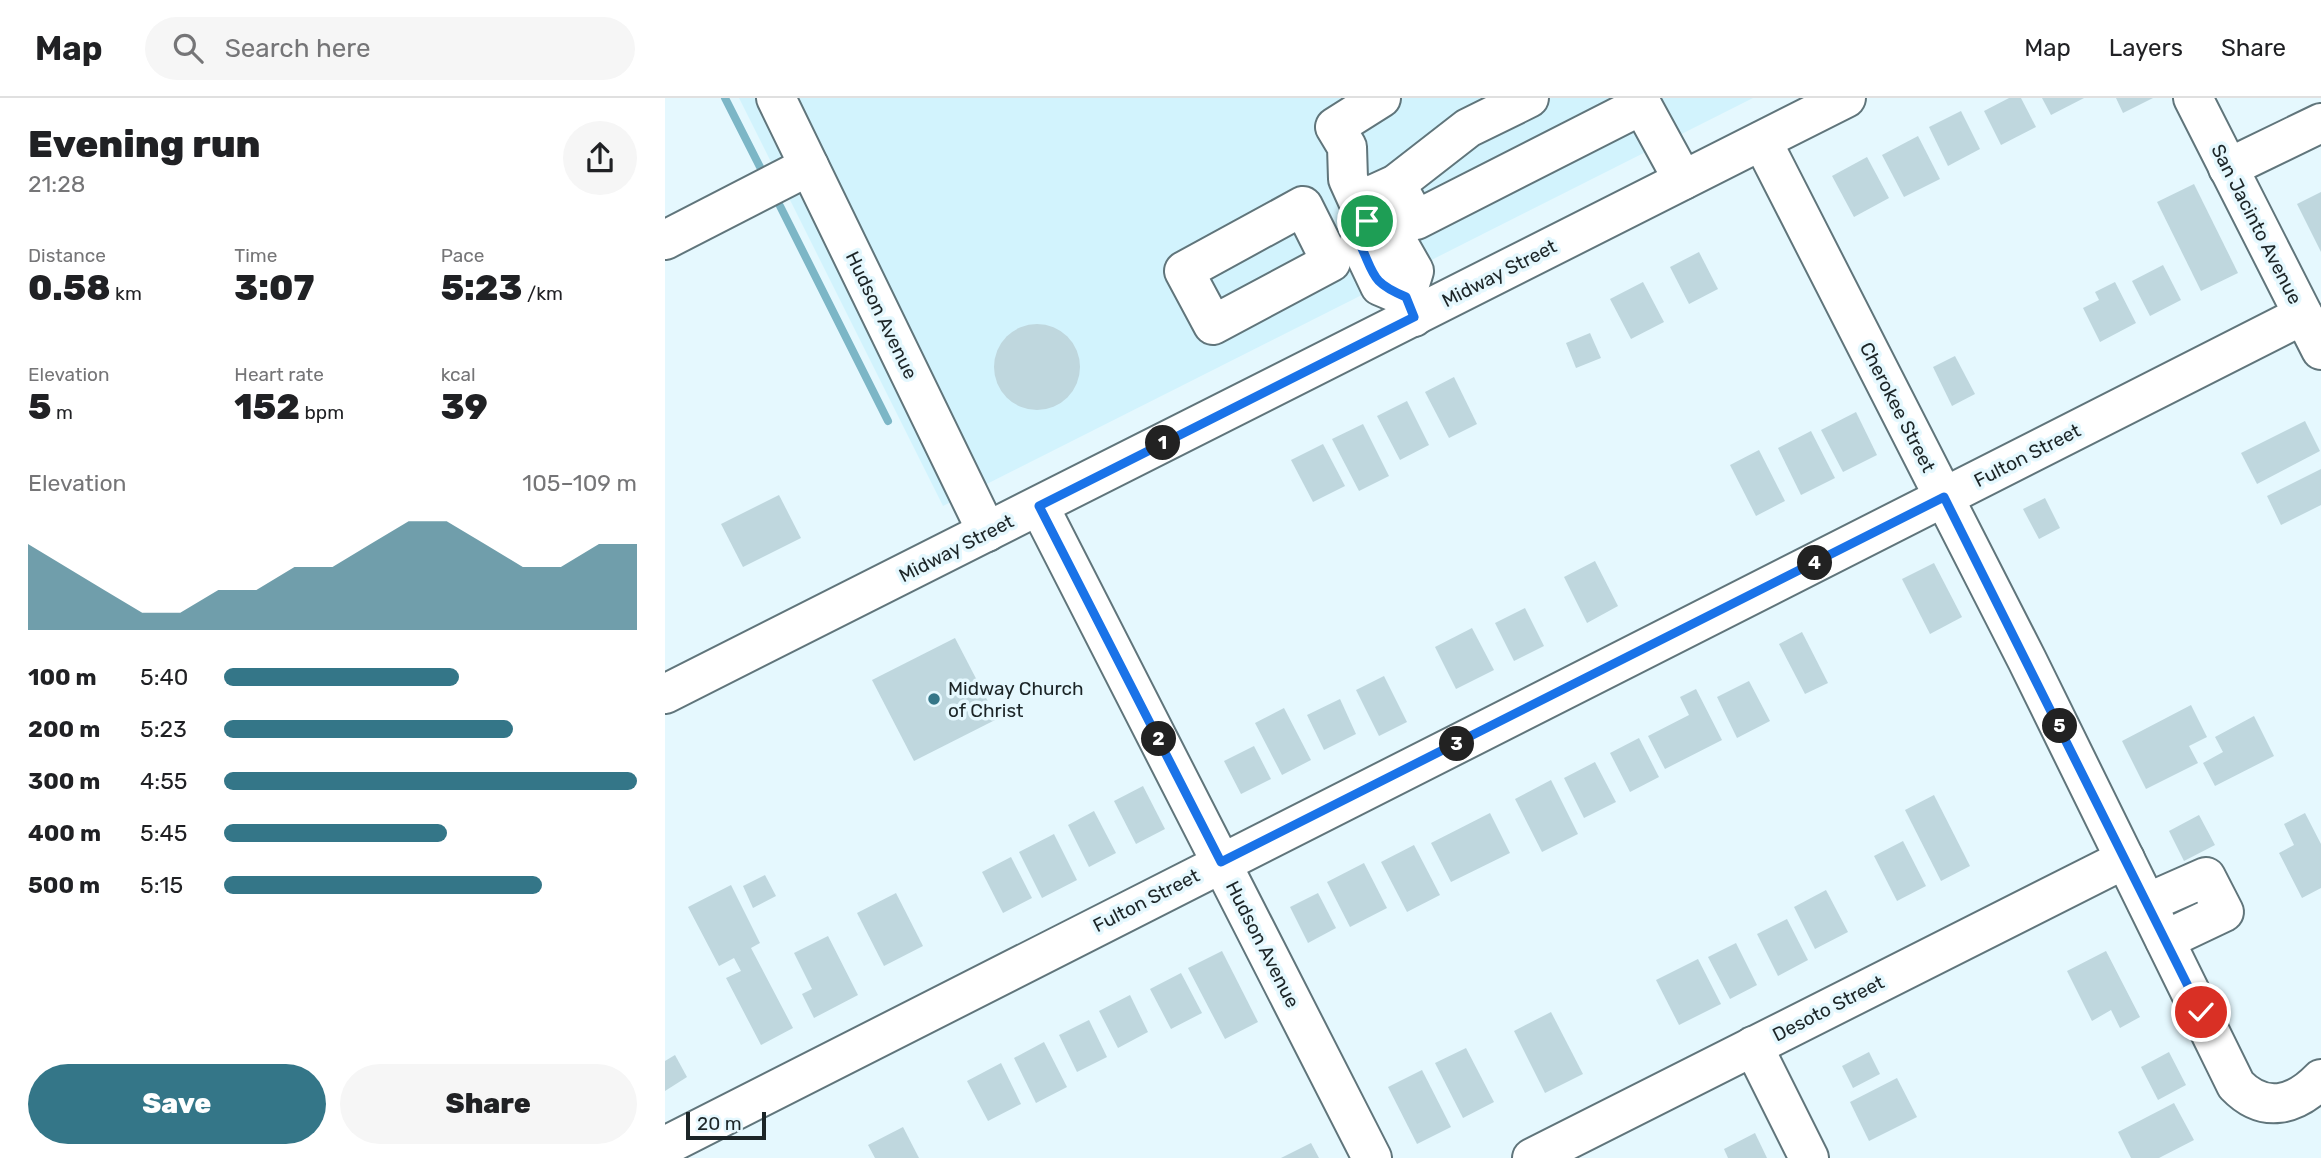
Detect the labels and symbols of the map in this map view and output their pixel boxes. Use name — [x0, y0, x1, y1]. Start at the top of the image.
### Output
street label: San Jacinto Avenue — [2206, 140, 2307, 308]
pin — [1337, 191, 1397, 251]
street label: Midway Street — [1438, 234, 1561, 312]
street label: Hudson Avenue — [841, 248, 922, 383]
street label: Cherokee Street — [1855, 338, 1941, 477]
street label: Fulton Street — [1970, 419, 2085, 492]
pin: 1 — [1145, 426, 1181, 460]
street label: Midway Street — [895, 509, 1018, 587]
pin: 4 — [1797, 546, 1833, 580]
place label: Midway Church of Christ — [948, 677, 1084, 722]
marker: Midway Church of Christ — [926, 691, 942, 707]
pin: 5 — [2043, 708, 2077, 744]
pin: 2 — [1141, 722, 1177, 756]
pin: 3 — [1439, 726, 1475, 762]
street label: Fulton Street — [1089, 864, 1204, 937]
street label: Hudson Avenue — [1221, 877, 1304, 1011]
street label: Desoto Street — [1769, 970, 1888, 1046]
pin — [2171, 982, 2231, 1042]
scale bar — [686, 1109, 767, 1141]

